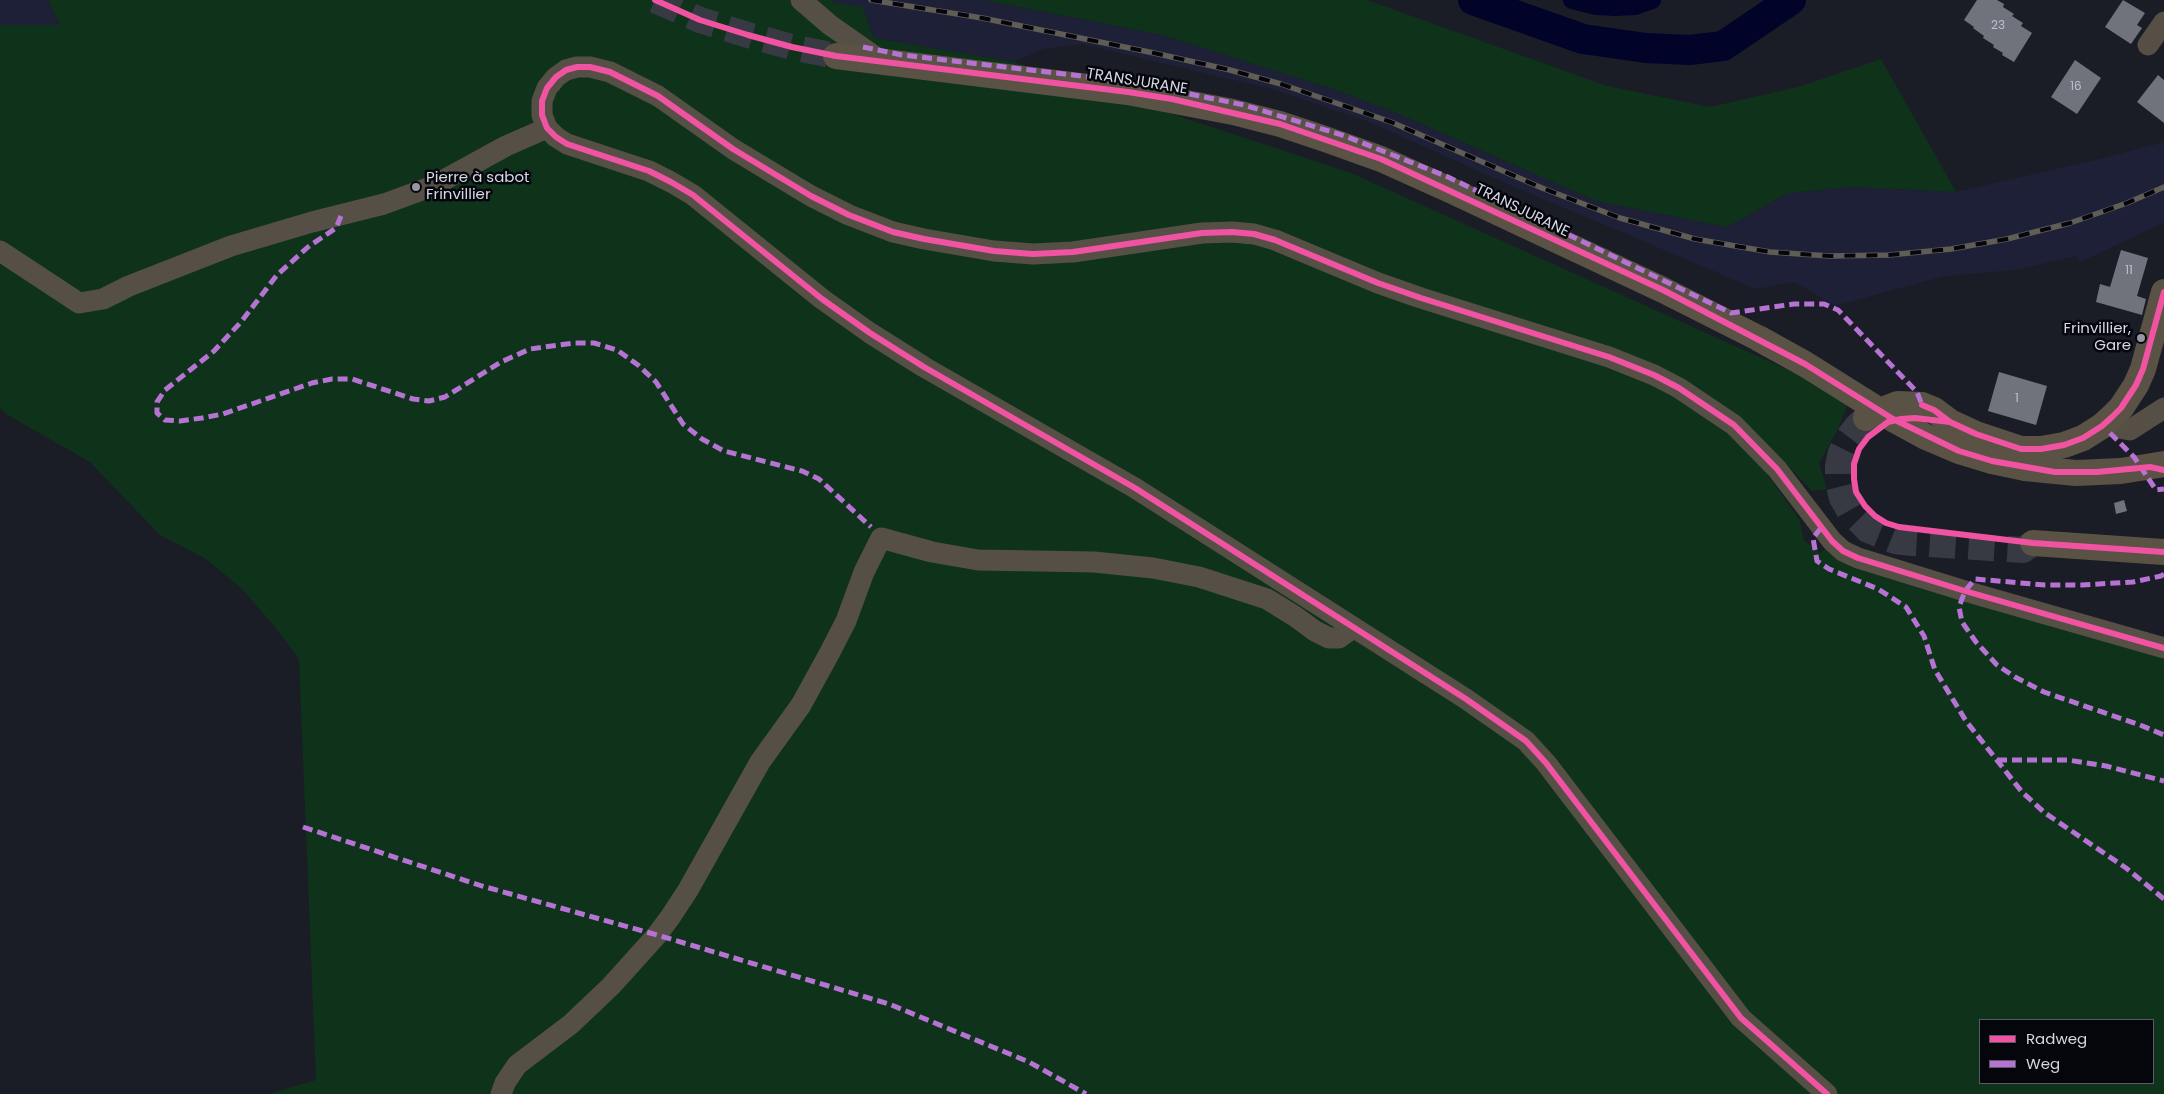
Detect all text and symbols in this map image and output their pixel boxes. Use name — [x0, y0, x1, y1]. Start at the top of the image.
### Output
house number: 23 — [1991, 19, 2005, 33]
street label: TRANSJURANE — [1085, 65, 1189, 99]
house number: 16 — [2070, 80, 2082, 94]
place label: Pierre à sabot Frinvillier — [426, 169, 529, 204]
marker: Pierre à sabot Frinvillier — [410, 181, 422, 193]
street label: TRANSJURANE — [1472, 181, 1572, 241]
house number: 11 — [2125, 264, 2133, 278]
place label: Frinvillier, Gare — [2064, 320, 2131, 355]
marker: Frinvillier, Gare — [2135, 332, 2147, 344]
house number: 1 — [2015, 392, 2019, 406]
legend — [1979, 1019, 2154, 1084]
text: Radweg — [2026, 1028, 2087, 1049]
text: Weg — [2026, 1053, 2060, 1074]

